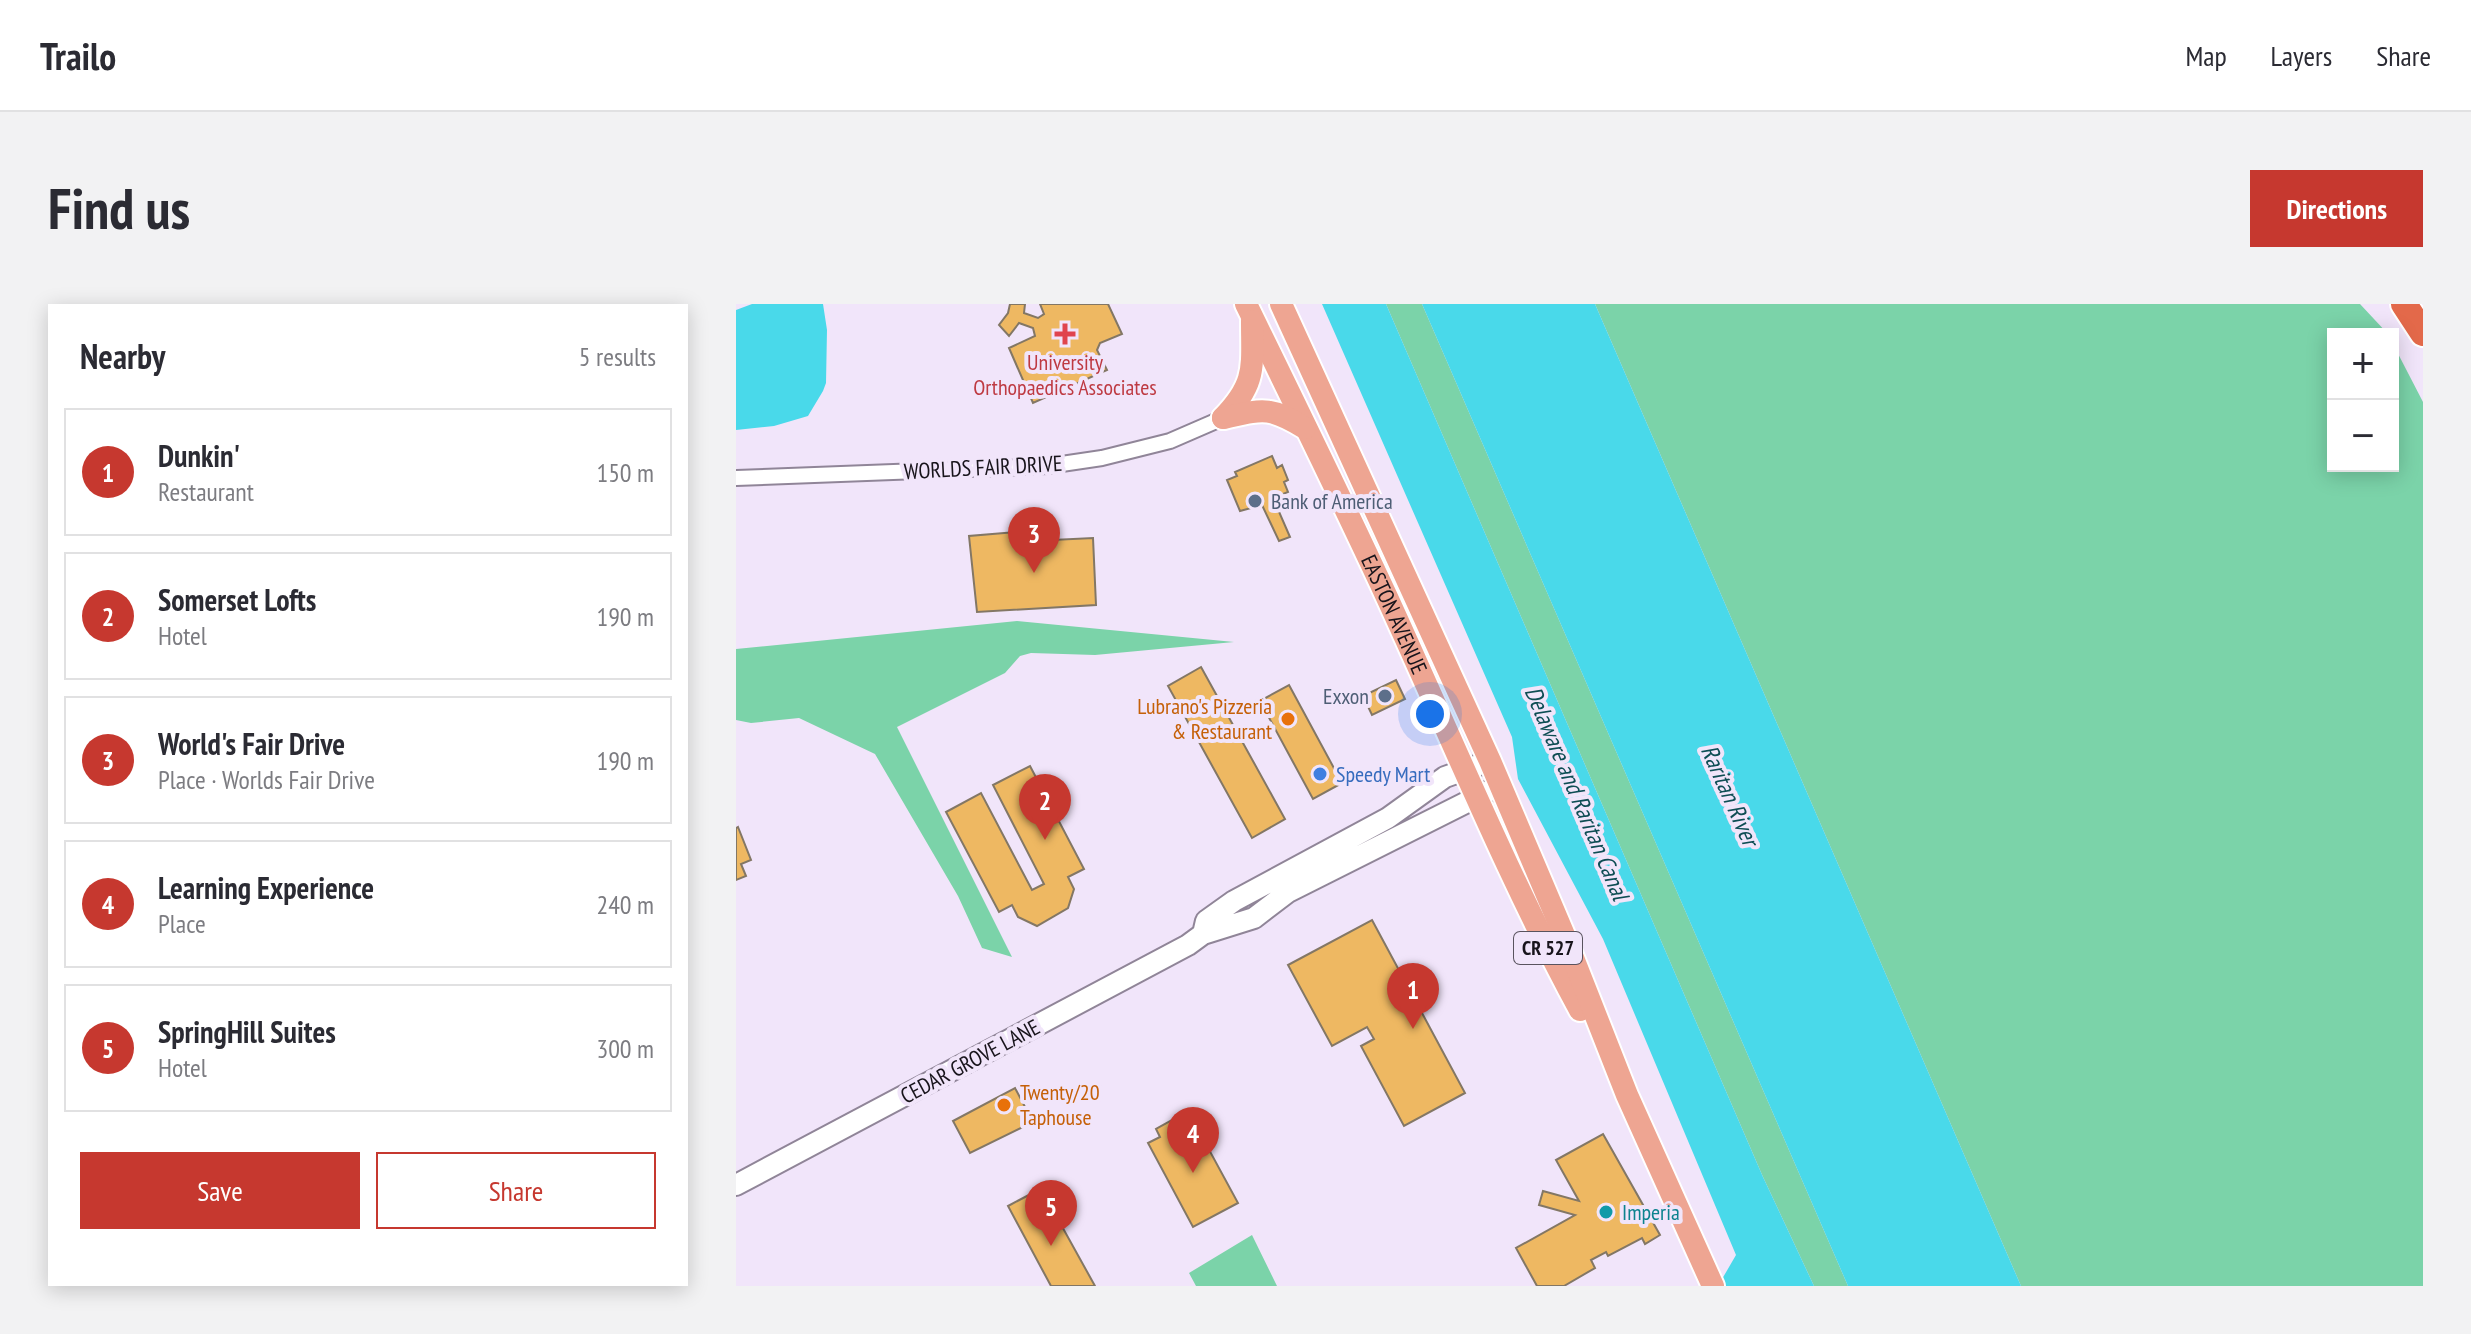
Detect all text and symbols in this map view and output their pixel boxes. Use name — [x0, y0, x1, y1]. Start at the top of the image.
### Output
text: Trailo — [40, 31, 116, 80]
text: Map — [2185, 37, 2227, 74]
text: Layers — [2271, 37, 2332, 74]
text: Share — [2376, 37, 2431, 74]
button: Directions — [2250, 170, 2423, 247]
text: Find us — [48, 172, 190, 244]
marker: University Orthopaedics Associates — [1054, 323, 1076, 345]
map controls — [2327, 328, 2399, 472]
button: + — [2327, 328, 2399, 400]
text: Nearby — [80, 334, 165, 378]
text: 5 results — [579, 340, 656, 373]
place label: University Orthopaedics Associates — [973, 348, 1157, 401]
button: − — [2327, 400, 2399, 472]
text: Dunkin' — [158, 436, 240, 475]
street label: WORLDS FAIR DRIVE — [903, 449, 1063, 485]
text: 1 — [102, 456, 114, 489]
text: 150 m — [596, 456, 654, 489]
text: Restaurant — [158, 475, 254, 508]
place label: Bank of America — [1271, 487, 1393, 515]
marker: Bank of America — [1246, 492, 1264, 510]
pin: 3 — [1008, 507, 1060, 573]
street label: EASTON AVENUE — [1355, 550, 1434, 678]
text: Somerset Lofts — [158, 580, 316, 619]
text: 2 — [102, 600, 114, 633]
text: 190 m — [596, 600, 654, 633]
text: Hotel — [158, 619, 207, 652]
water label: Delaware and Raritan Canal — [1518, 681, 1637, 907]
place label: Exxon — [1323, 682, 1369, 710]
marker: Exxon — [1376, 687, 1394, 705]
place label: Lubrano's Pizzeria & Restaurant — [1137, 692, 1272, 745]
your location — [1410, 694, 1450, 734]
marker: Lubrano's Pizzeria & Restaurant — [1279, 710, 1297, 728]
text: World's Fair Drive — [158, 724, 345, 763]
water label: Raritan River — [1694, 740, 1767, 853]
text: 3 — [102, 744, 114, 777]
text: 190 m — [596, 744, 654, 777]
place label: Speedy Mart — [1336, 760, 1430, 788]
text: Place · Worlds Fair Drive — [158, 763, 375, 796]
marker: Speedy Mart — [1311, 765, 1329, 783]
pin: 2 — [1019, 774, 1071, 840]
text: Learning Experience — [158, 868, 374, 907]
text: 4 — [102, 888, 114, 921]
text: 240 m — [596, 888, 654, 921]
text: Place — [158, 907, 206, 940]
road number: CR 527 — [1514, 932, 1582, 964]
pin: 1 — [1387, 963, 1439, 1029]
text: SpringHill Suites — [158, 1012, 336, 1051]
street label: CEDAR GROVE LANE — [896, 1013, 1044, 1109]
text: 5 — [102, 1032, 114, 1065]
text: 300 m — [596, 1032, 654, 1065]
text: Hotel — [158, 1051, 207, 1084]
place label: Twenty/20 Taphouse — [1020, 1078, 1100, 1131]
marker: Twenty/20 Taphouse — [995, 1096, 1013, 1114]
pin: 4 — [1167, 1107, 1219, 1173]
button: Save — [80, 1152, 360, 1229]
button: Share — [376, 1152, 656, 1229]
pin: 5 — [1025, 1180, 1077, 1246]
place label: Imperia — [1622, 1198, 1680, 1226]
marker: Imperia — [1597, 1203, 1615, 1221]

